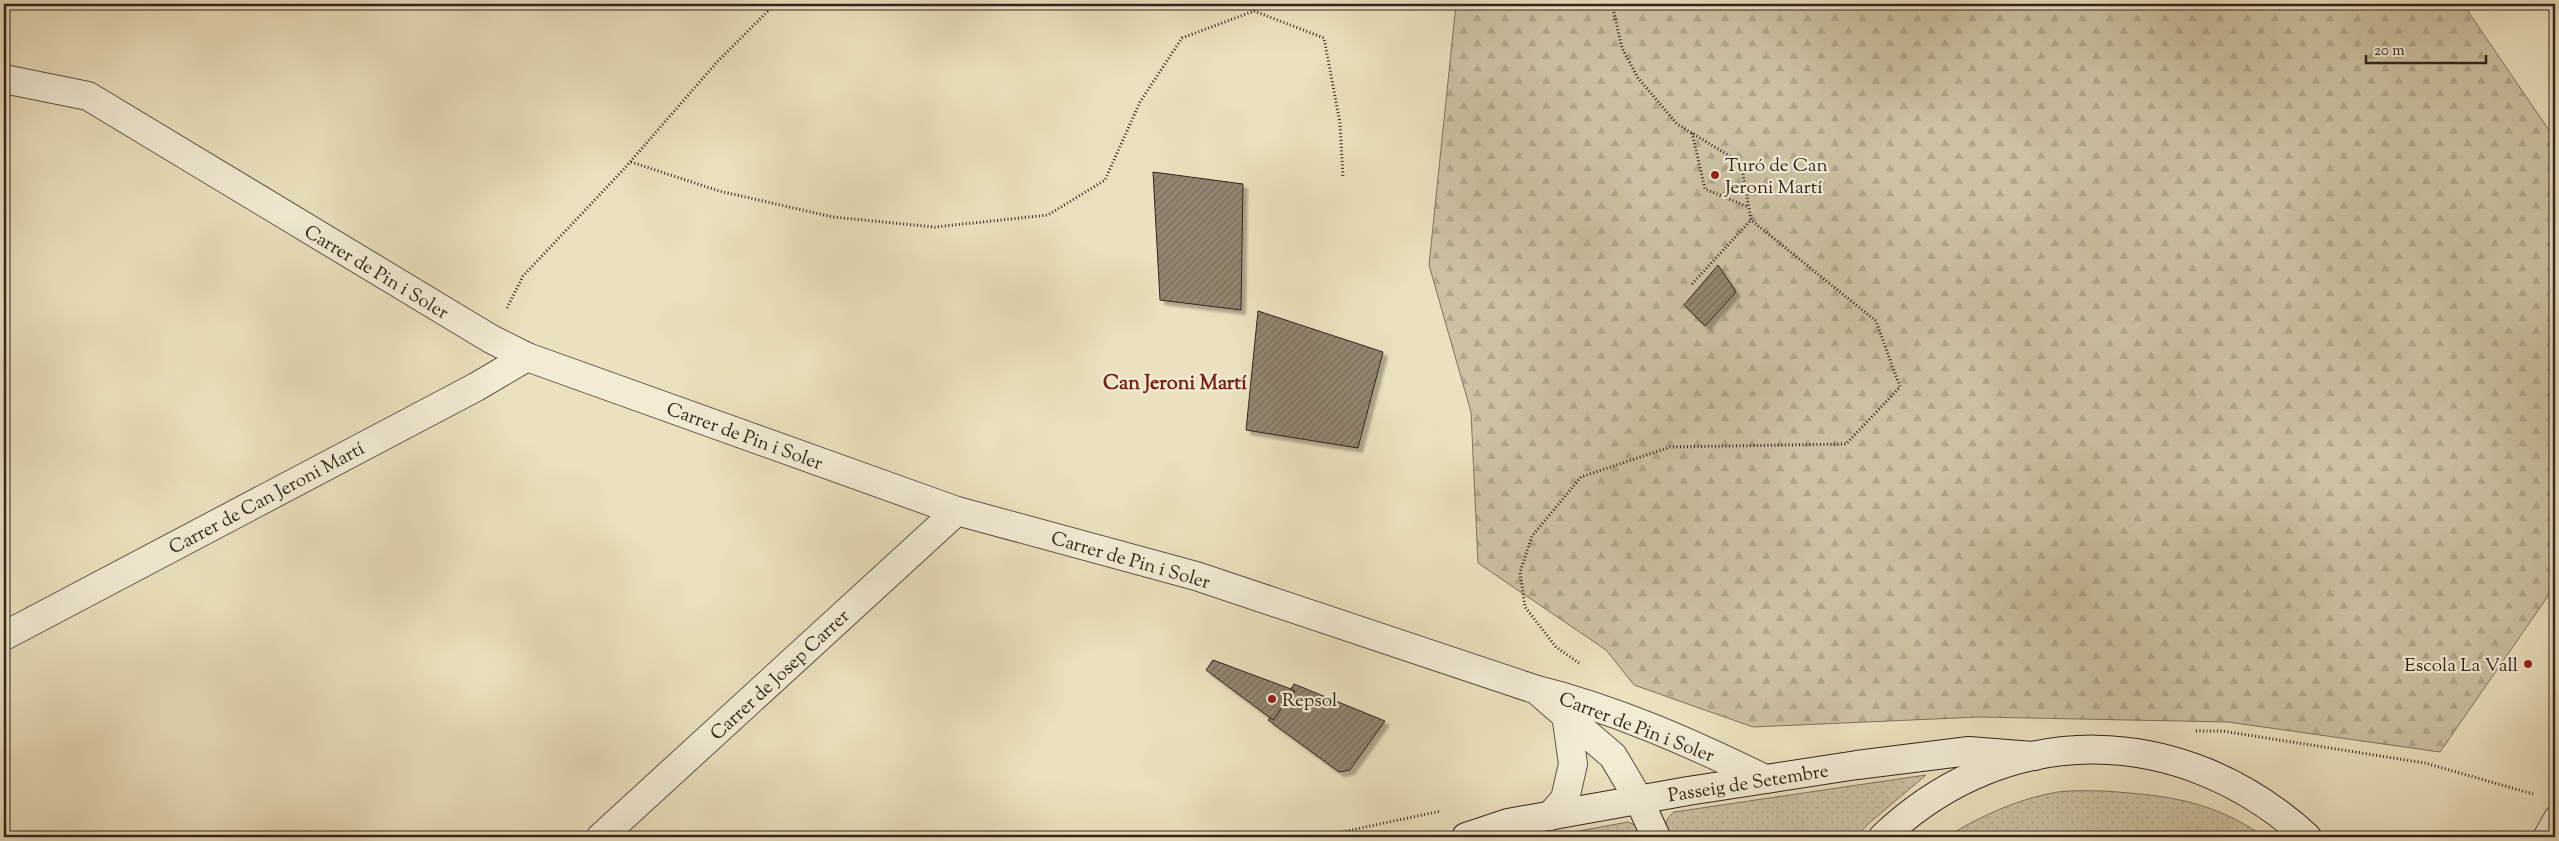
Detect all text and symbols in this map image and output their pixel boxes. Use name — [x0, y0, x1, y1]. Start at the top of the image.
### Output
scale bar — [2366, 32, 2486, 64]
text: 20 m — [2374, 41, 2405, 62]
place label: Turó de Can Jeroni Martí — [1724, 153, 1828, 202]
marker: Turó de Can Jeroni Martí — [1709, 169, 1721, 181]
street label: Carrer de Pin i Soler — [298, 219, 453, 327]
district label: Can Jeroni Martí — [1103, 370, 1247, 399]
street label: Carrer de Pin i Soler — [662, 397, 826, 478]
street label: Carrer de Can Jeroni Martí — [165, 436, 370, 562]
street label: Carrer de Pin i Soler — [1048, 526, 1213, 597]
street label: Carrer de Josep Carrer — [705, 604, 856, 748]
place label: Escola La Vall — [2404, 653, 2518, 680]
marker: Escola La Vall — [2522, 658, 2534, 670]
street label: Carrer de Pin i Soler — [1554, 686, 1718, 770]
place label: Repsol — [1282, 688, 1337, 715]
marker: Repsol — [1266, 693, 1278, 705]
street label: Passeig de Setembre — [1666, 758, 1831, 811]

